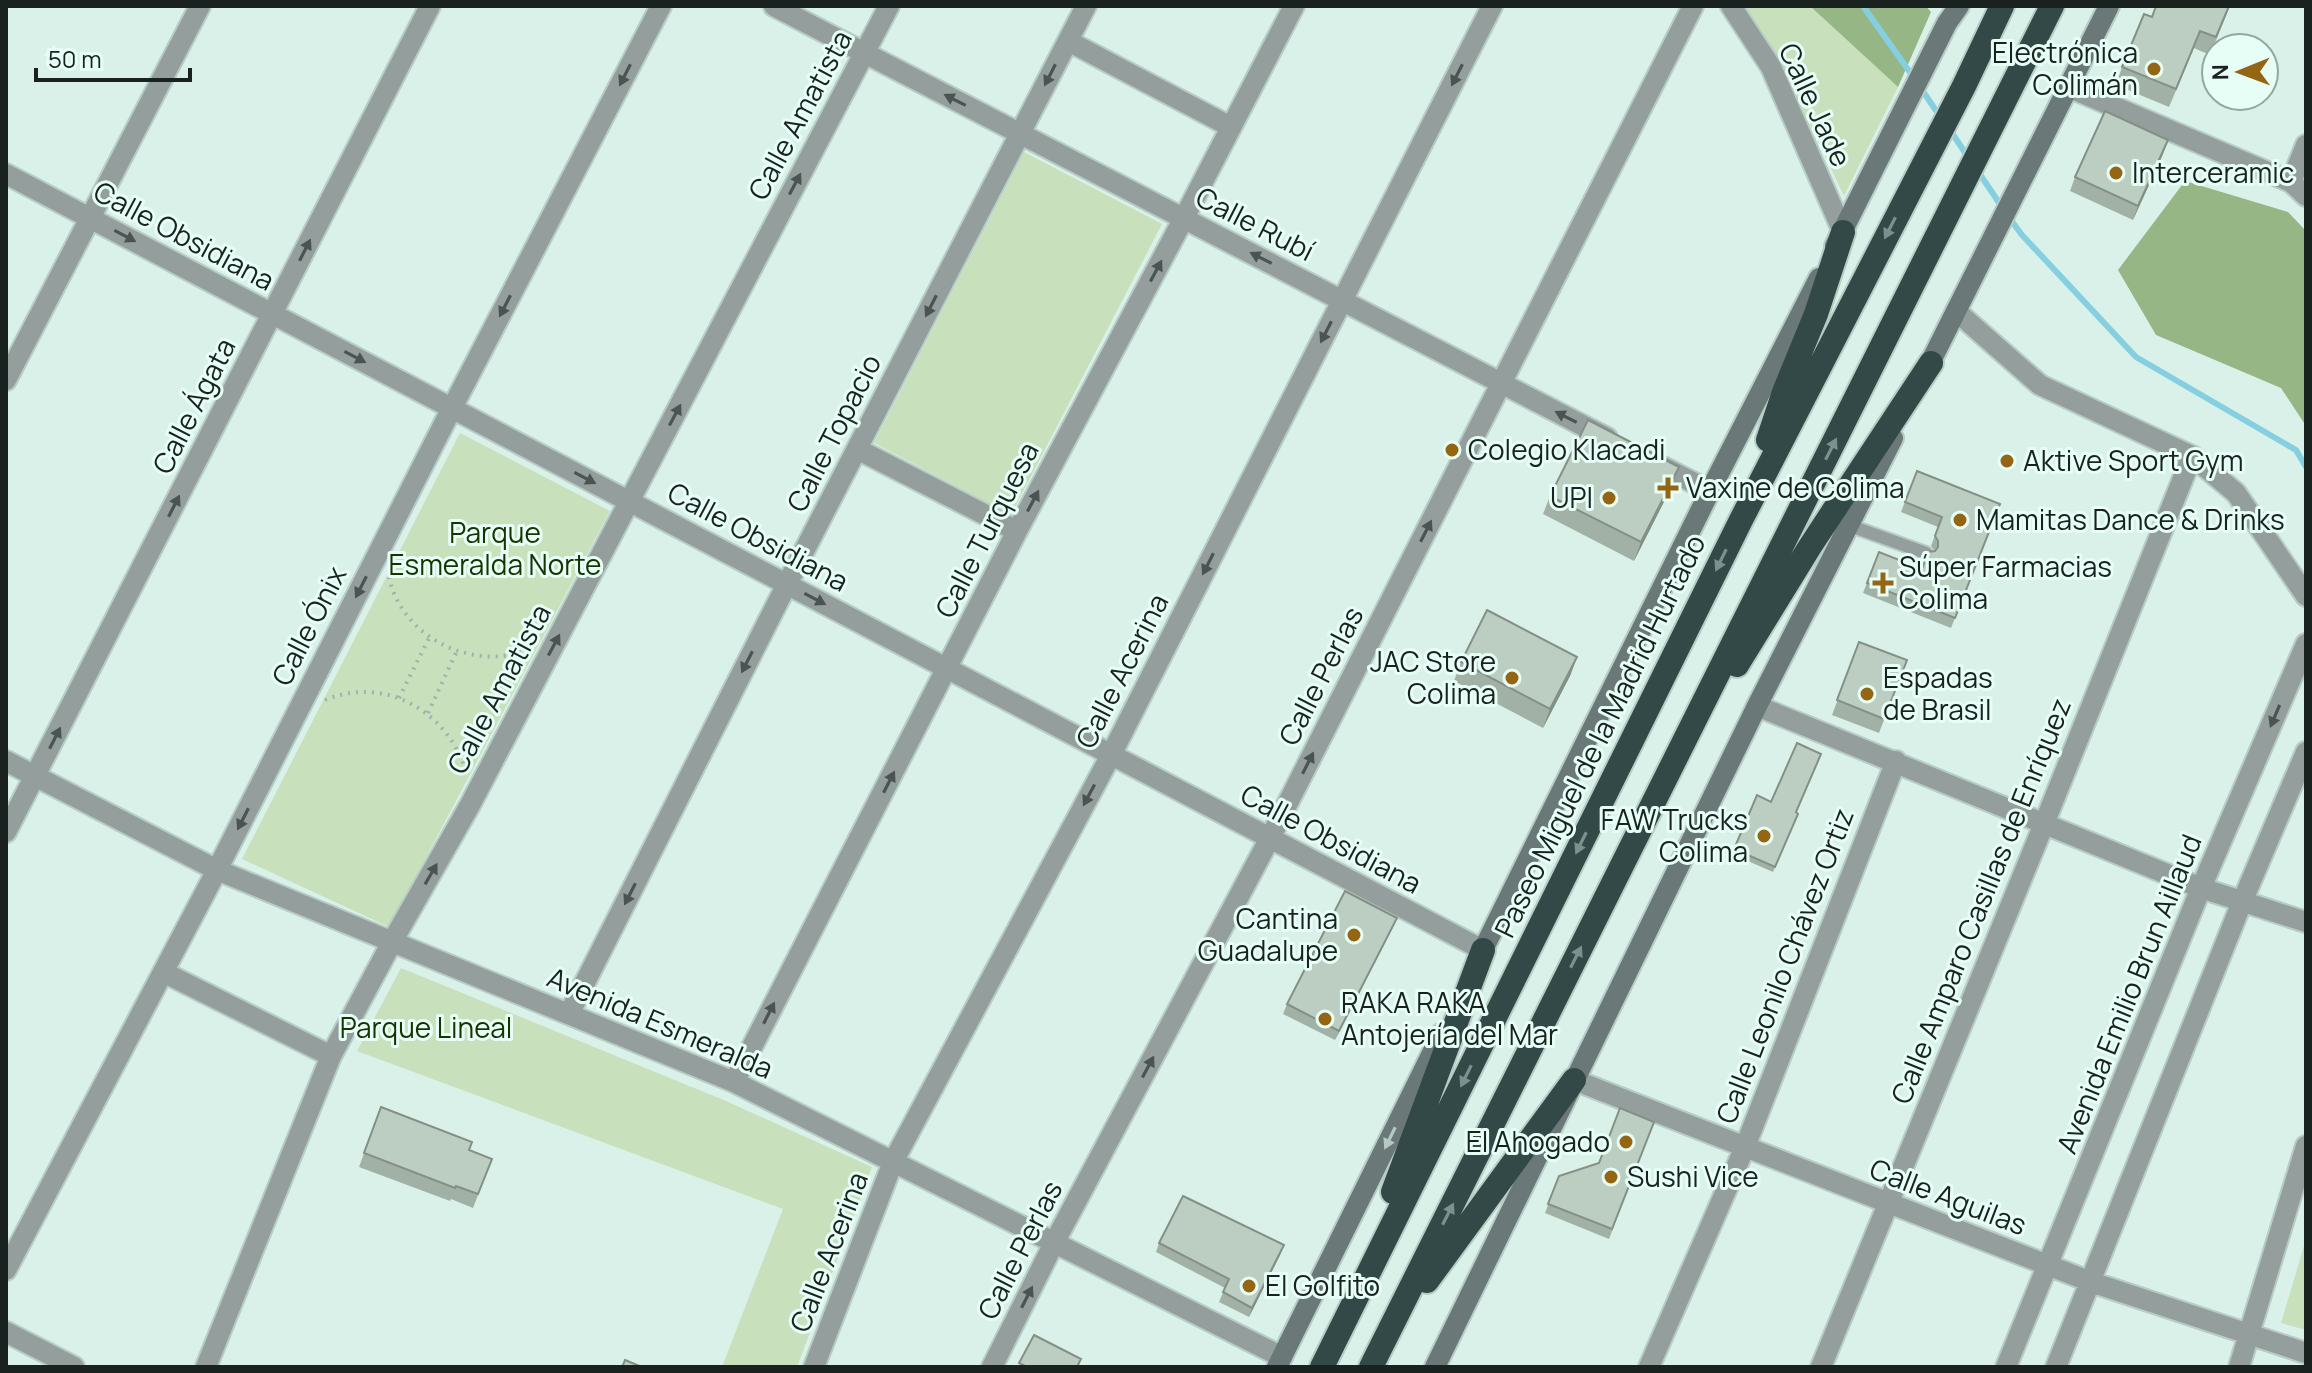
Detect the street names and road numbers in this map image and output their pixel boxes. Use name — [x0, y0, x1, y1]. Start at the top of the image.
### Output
street label: Calle Amatista — [738, 23, 860, 206]
street label: Calle Jade — [1771, 37, 1861, 172]
street label: Calle Obsidiana — [88, 172, 281, 299]
street label: Calle Rubí — [1190, 177, 1321, 269]
street label: Calle Ágata — [143, 331, 243, 480]
street label: Calle Topacio — [777, 347, 889, 518]
street label: Calle Turquesa — [925, 435, 1047, 624]
street label: Calle Obsidiana — [662, 473, 855, 600]
street label: Paseo Miguel de la Madrid Hurtado — [1485, 528, 1713, 943]
street label: Calle Ónix — [262, 559, 354, 692]
street label: Calle Acerina — [1066, 587, 1176, 754]
street label: Calle Amatista — [437, 597, 559, 780]
street label: Calle Perlas — [1269, 600, 1371, 751]
street label: Calle Amparo Casillas de Enríquez — [1881, 692, 2079, 1109]
street label: Calle Obsidiana — [1235, 775, 1428, 902]
street label: Calle Leonilo Chávez Ortiz — [1706, 803, 1862, 1129]
street label: Avenida Emilio Brun Aillaud — [2047, 828, 2210, 1159]
street label: Avenida Esmeralda — [542, 957, 779, 1087]
street label: Calle Aguilas — [1865, 1149, 2032, 1243]
street label: Calle Acerina — [780, 1166, 876, 1337]
street label: Calle Perlas — [968, 1174, 1070, 1325]

